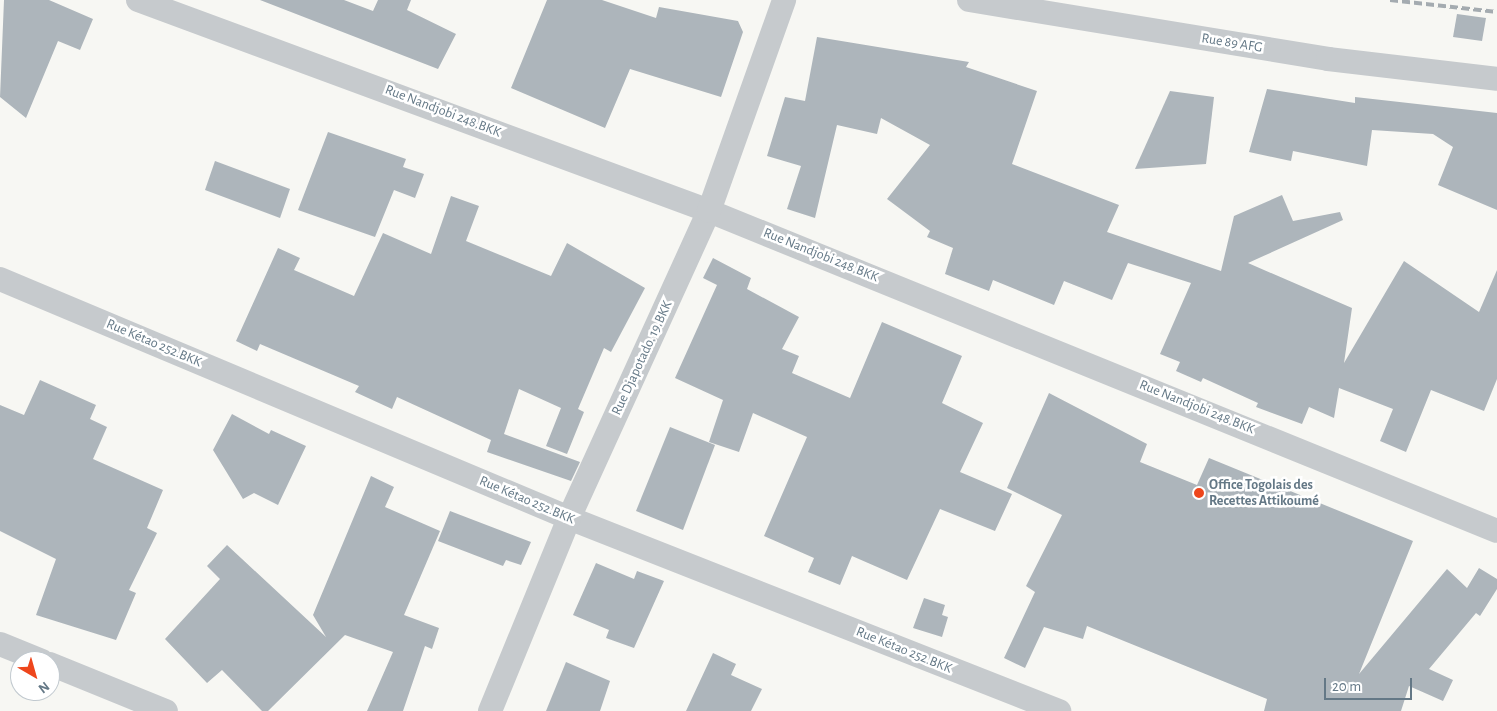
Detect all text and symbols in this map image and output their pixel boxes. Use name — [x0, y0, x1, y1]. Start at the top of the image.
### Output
street label: Rue 89 AFG — [1200, 30, 1264, 56]
street label: Rue Nandjobi 248.BKK — [383, 81, 503, 141]
street label: Rue Nandjobi 248.BKK — [761, 224, 881, 286]
street label: Rue Djapotado. 19.BKK — [608, 298, 676, 418]
street label: Rue Kétao 252.BKK — [104, 315, 204, 371]
street label: Rue Nandjobi 248.BKK — [1137, 376, 1257, 438]
street label: Rue Kétao 252.BKK — [477, 472, 577, 528]
place label: Office Togolais des Recettes Attikoumé — [1209, 477, 1319, 510]
marker: Office Togolais des Recettes Attikoumé — [1193, 487, 1205, 499]
street label: Rue Kétao 252.BKK — [854, 623, 954, 677]
north arrow — [10, 651, 60, 701]
scale bar — [1327, 668, 1414, 700]
text: N — [35, 679, 52, 696]
text: 20 m — [1332, 679, 1361, 694]

